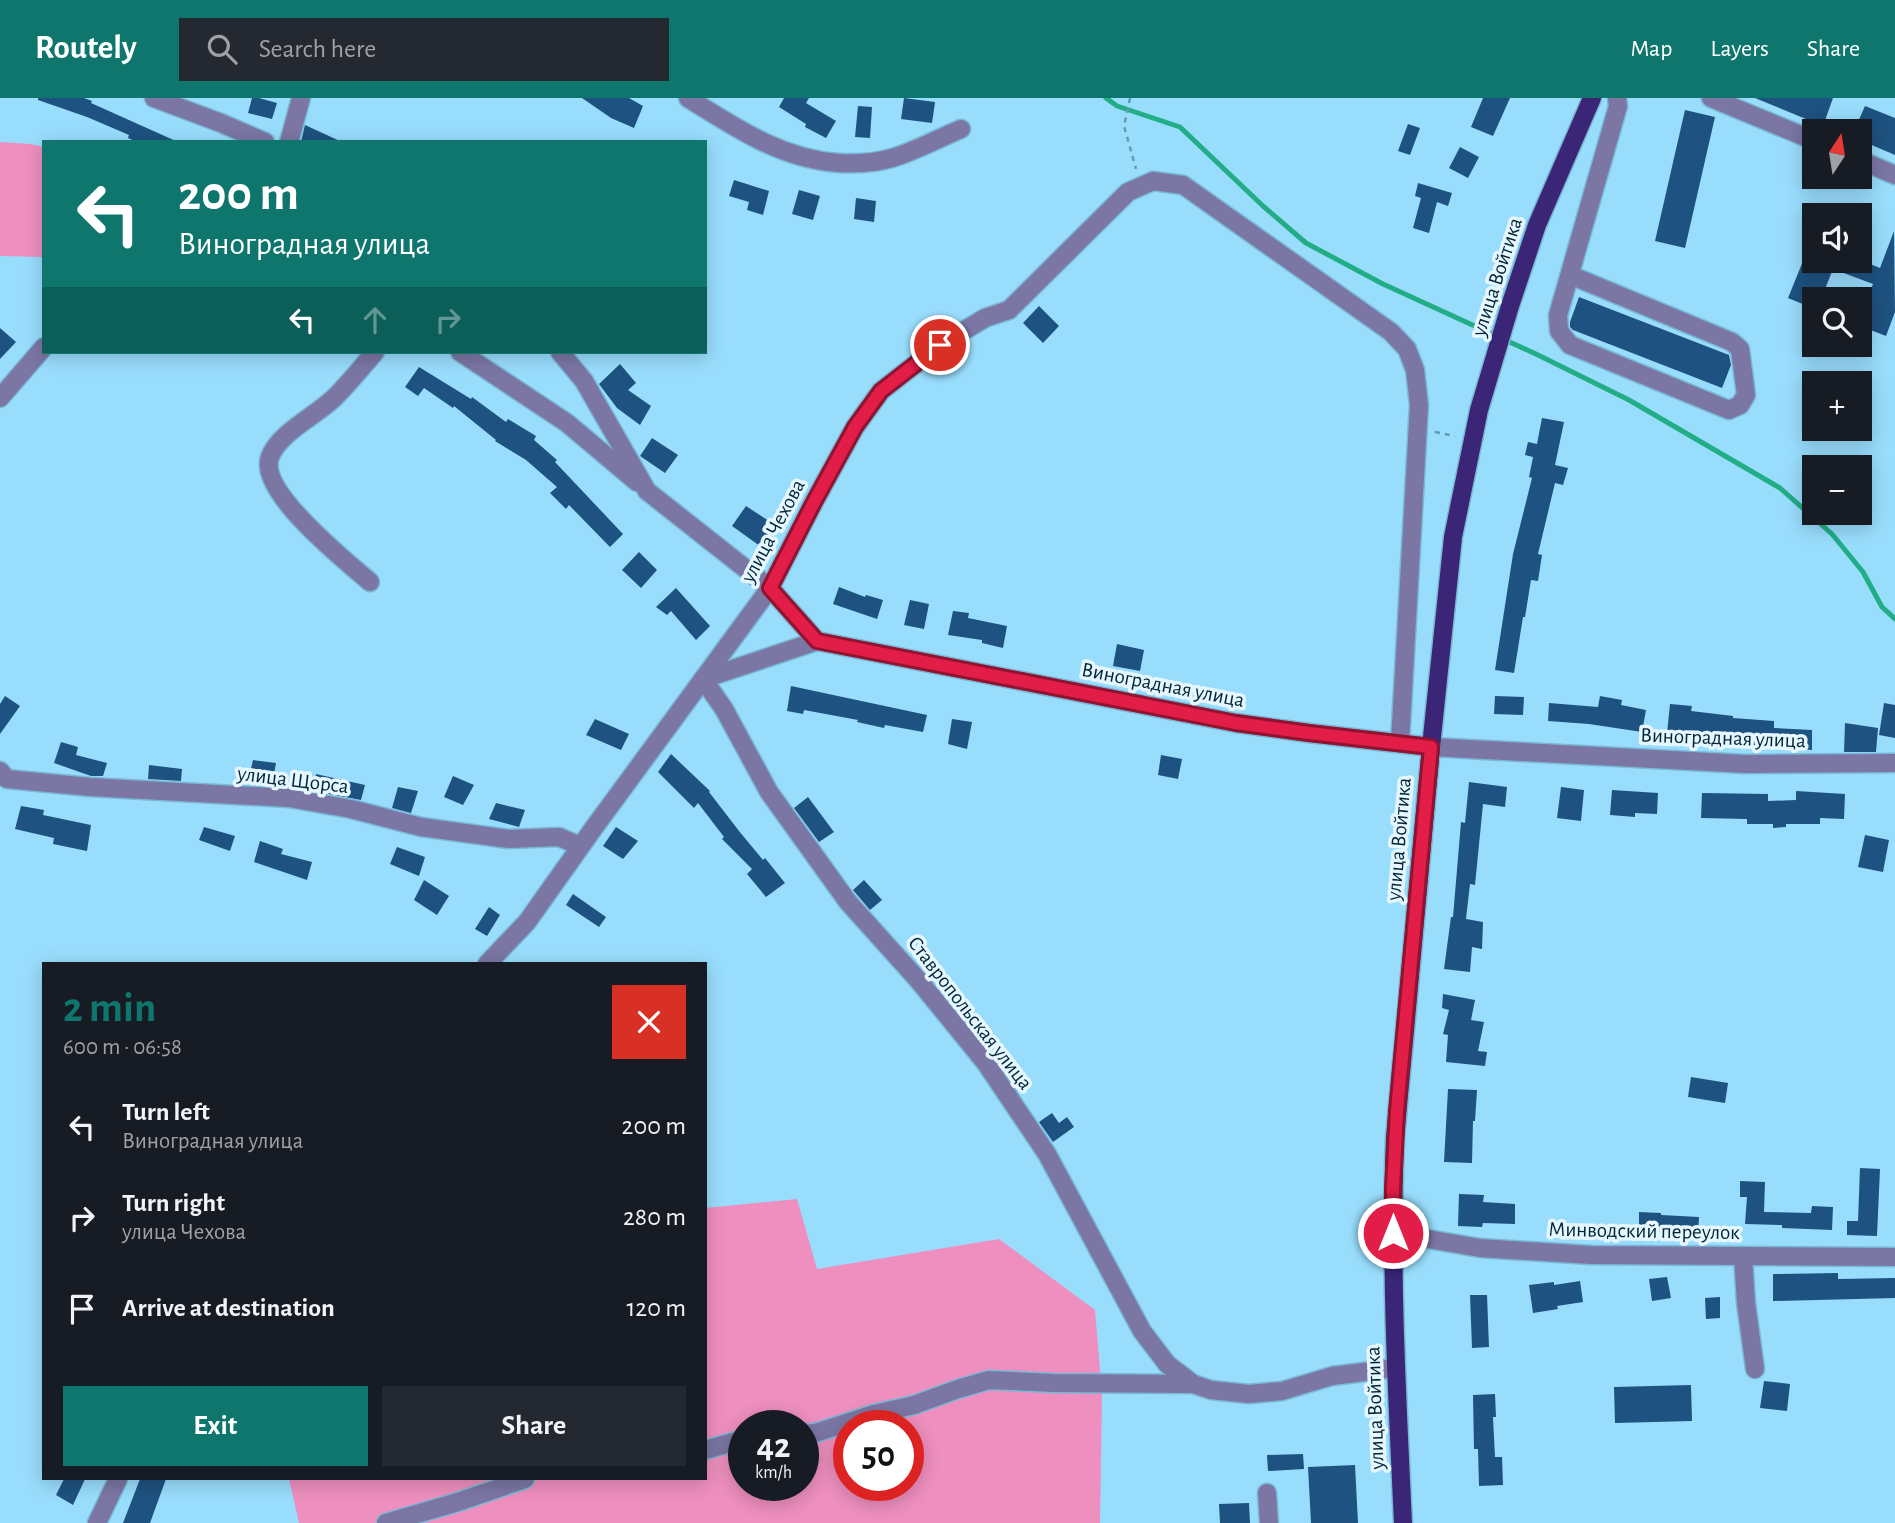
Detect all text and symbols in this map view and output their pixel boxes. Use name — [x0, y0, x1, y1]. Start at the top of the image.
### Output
search box — [179, 18, 669, 81]
icon: search — [203, 30, 241, 68]
text: Routely — [35, 32, 137, 65]
text: Search here — [259, 36, 376, 62]
text: Map — [1630, 37, 1672, 61]
text: Layers — [1710, 37, 1769, 61]
text: Share — [1807, 37, 1860, 61]
north arrow — [1802, 119, 1872, 189]
map controls — [1802, 119, 1872, 525]
icon: left — [63, 168, 154, 259]
text: 200 m — [178, 170, 299, 219]
button: sound — [1802, 203, 1872, 273]
street label: улица Войтика — [1468, 215, 1526, 340]
text: Виноградная улица — [178, 228, 430, 260]
button: search — [1802, 287, 1872, 357]
icon: left — [283, 301, 321, 339]
icon: ahead — [356, 301, 394, 339]
icon: right — [429, 301, 467, 339]
pin — [910, 315, 970, 375]
icon: arrive — [921, 326, 959, 364]
button: + — [1802, 371, 1872, 441]
button: − — [1802, 455, 1872, 525]
street label: улица Чехова — [737, 476, 809, 587]
street label: Виноградная улица — [1080, 659, 1247, 711]
street label: Виноградная улица — [1640, 725, 1806, 751]
street label: улица Щорса — [235, 763, 350, 797]
street label: улица Войтика — [1383, 776, 1415, 902]
street label: Ставропольская улица — [904, 932, 1036, 1094]
button: close — [612, 985, 686, 1059]
text: 2 min — [63, 987, 156, 1029]
text: 600 m · 06:58 — [63, 1036, 182, 1059]
text: Turn left — [122, 1099, 210, 1125]
icon: left — [63, 1108, 101, 1146]
text: 200 m — [622, 1113, 686, 1139]
text: Виноградная улица — [122, 1130, 303, 1153]
text: Turn right — [122, 1190, 225, 1216]
position arrow — [1356, 1196, 1430, 1270]
icon: right — [63, 1199, 101, 1237]
text: 280 m — [623, 1204, 686, 1230]
street label: Минводский переулок — [1548, 1219, 1740, 1243]
text: улица Чехова — [122, 1221, 246, 1244]
icon: arrive — [63, 1290, 101, 1328]
text: Arrive at destination — [122, 1295, 335, 1321]
text: 120 m — [626, 1295, 686, 1321]
street label: улица Войтика — [1362, 1346, 1388, 1471]
button: Exit — [63, 1386, 368, 1466]
button: Share — [382, 1386, 686, 1466]
speed limit sign: 50 — [833, 1410, 924, 1501]
text: 42 — [756, 1429, 791, 1464]
text: km/h — [755, 1464, 792, 1482]

